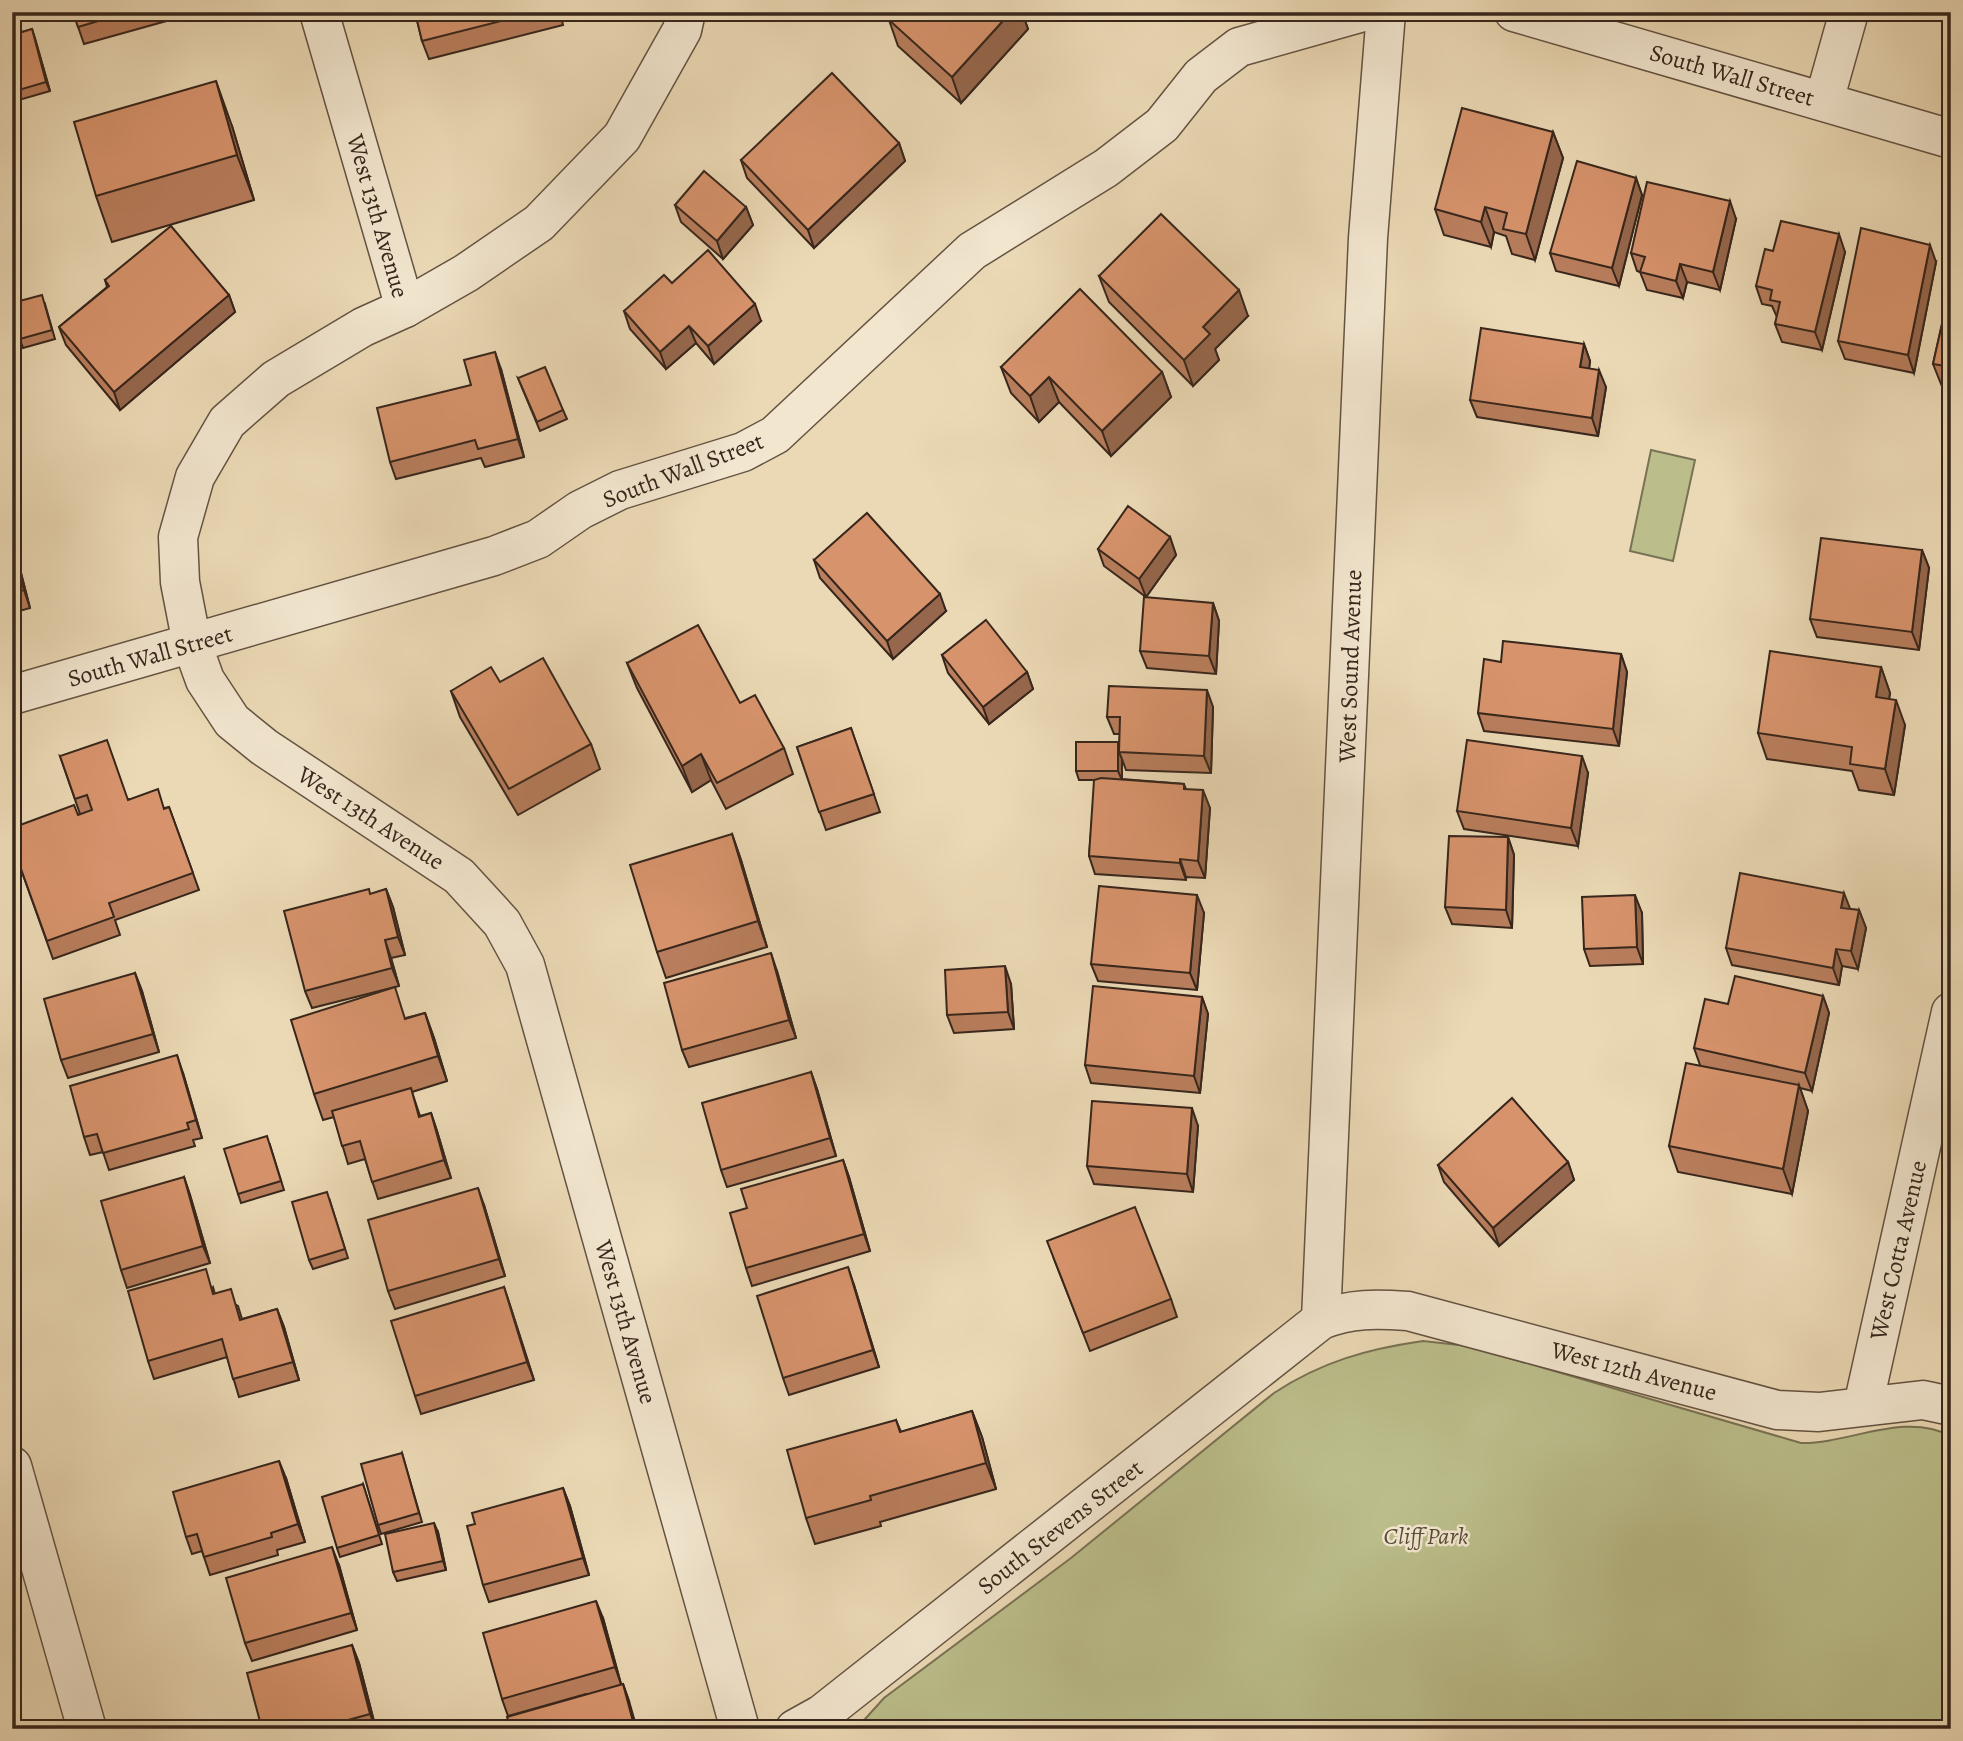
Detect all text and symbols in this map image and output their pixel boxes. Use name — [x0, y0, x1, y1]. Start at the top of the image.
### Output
street label: South Wall Street — [1646, 36, 1818, 114]
street label: West 13th Avenue — [339, 129, 417, 302]
street label: South Wall Street — [598, 425, 768, 515]
street label: West Sound Avenue — [1331, 569, 1369, 764]
street label: South Wall Street — [64, 617, 236, 695]
street label: West 13th Avenue — [291, 758, 450, 877]
street label: West Cotta Avenue — [1862, 1157, 1934, 1344]
street label: West 13th Avenue — [587, 1235, 665, 1408]
street label: West 12th Avenue — [1547, 1333, 1720, 1408]
street label: South Stevens Street — [971, 1452, 1149, 1602]
park label: Cliff Park — [1384, 1520, 1469, 1552]

